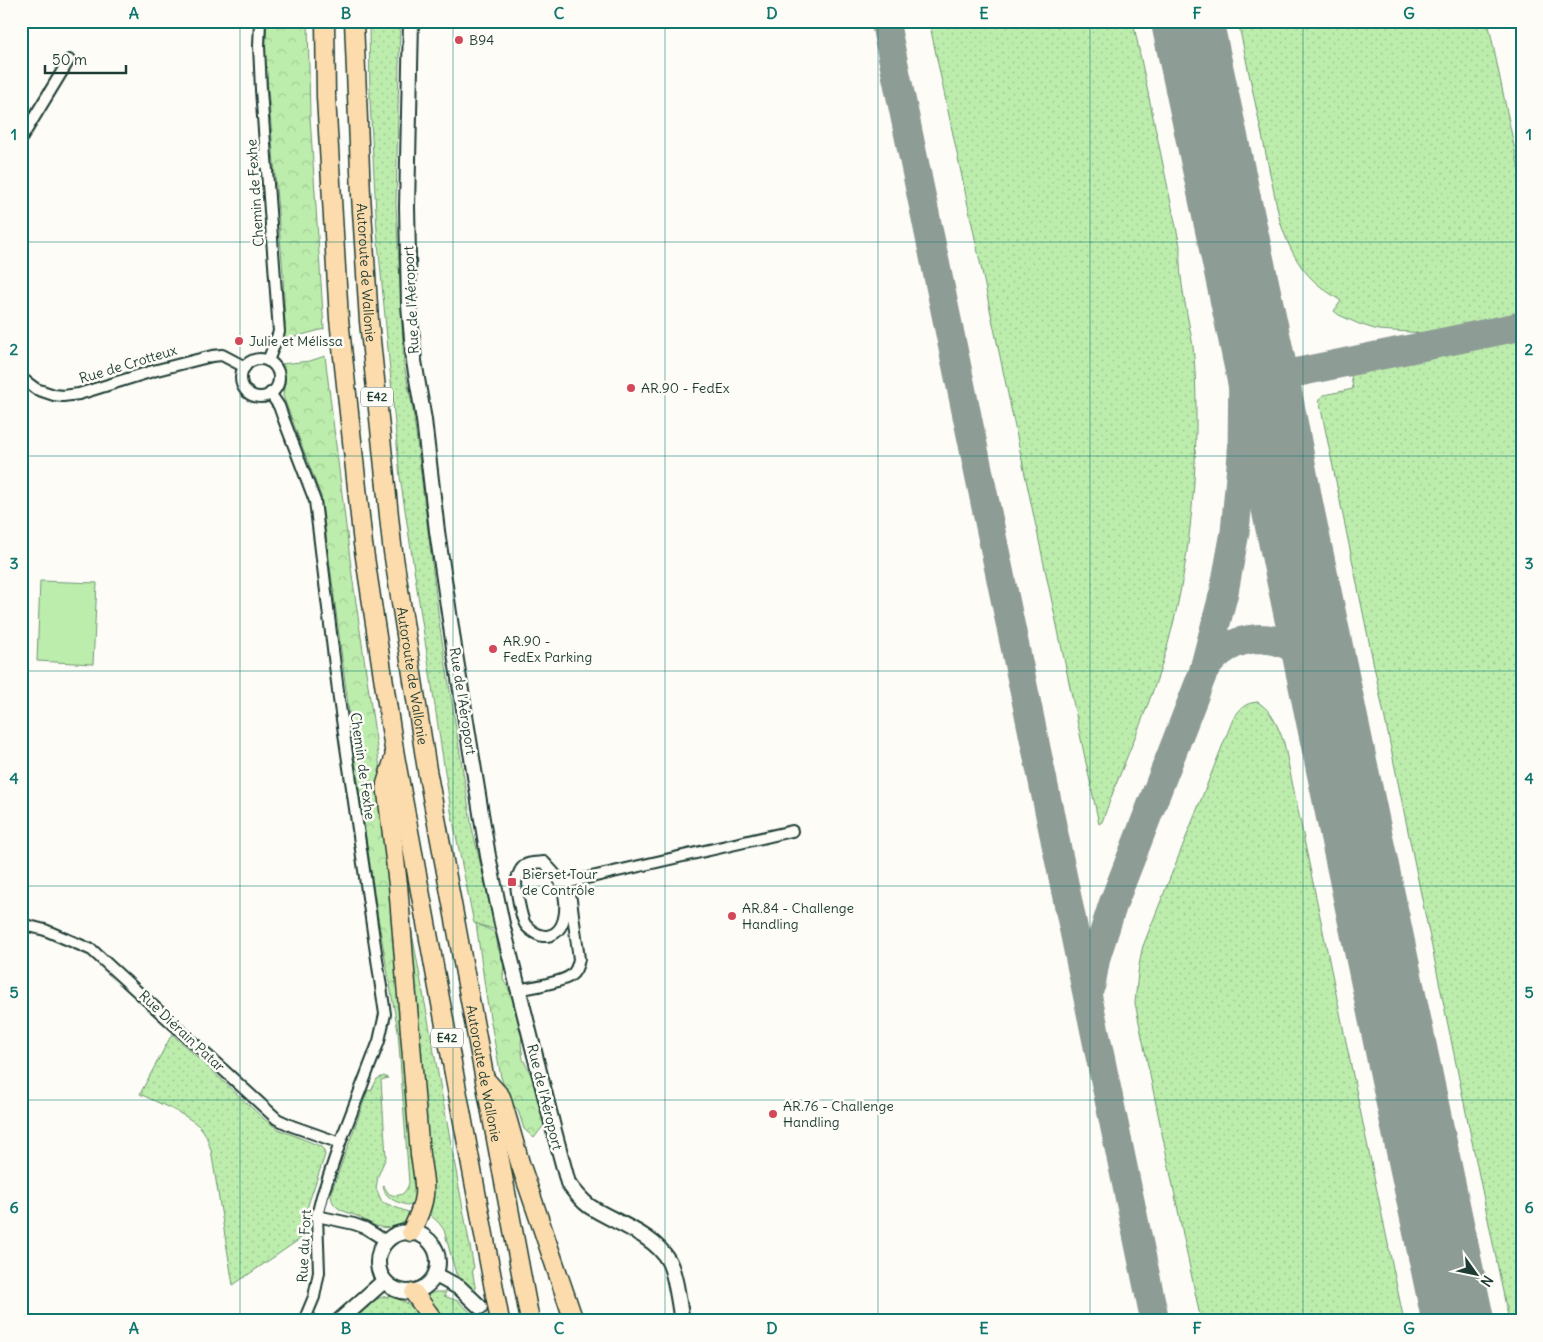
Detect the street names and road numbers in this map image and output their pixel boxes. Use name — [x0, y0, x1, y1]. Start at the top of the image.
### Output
street label: Chemin de Fexhe — [242, 139, 268, 247]
street label: Autoroute de Wallonie — [353, 203, 380, 343]
street label: Rue de l'Aéroport — [399, 245, 423, 355]
street label: Rue de Crotteux — [77, 341, 179, 387]
road number: E42 — [361, 388, 393, 407]
street label: Autoroute de Wallonie — [393, 606, 432, 746]
street label: Rue de l'Aéroport — [446, 646, 480, 756]
street label: Chemin de Fexhe — [347, 711, 379, 821]
street label: Rue Diérain Patar — [135, 987, 229, 1076]
street label: Autoroute de Wallonie — [462, 1003, 505, 1144]
road number: E42 — [431, 1028, 463, 1048]
street label: Rue de l'Aéroport — [523, 1042, 567, 1152]
street label: Rue du Fort — [293, 1209, 315, 1283]

